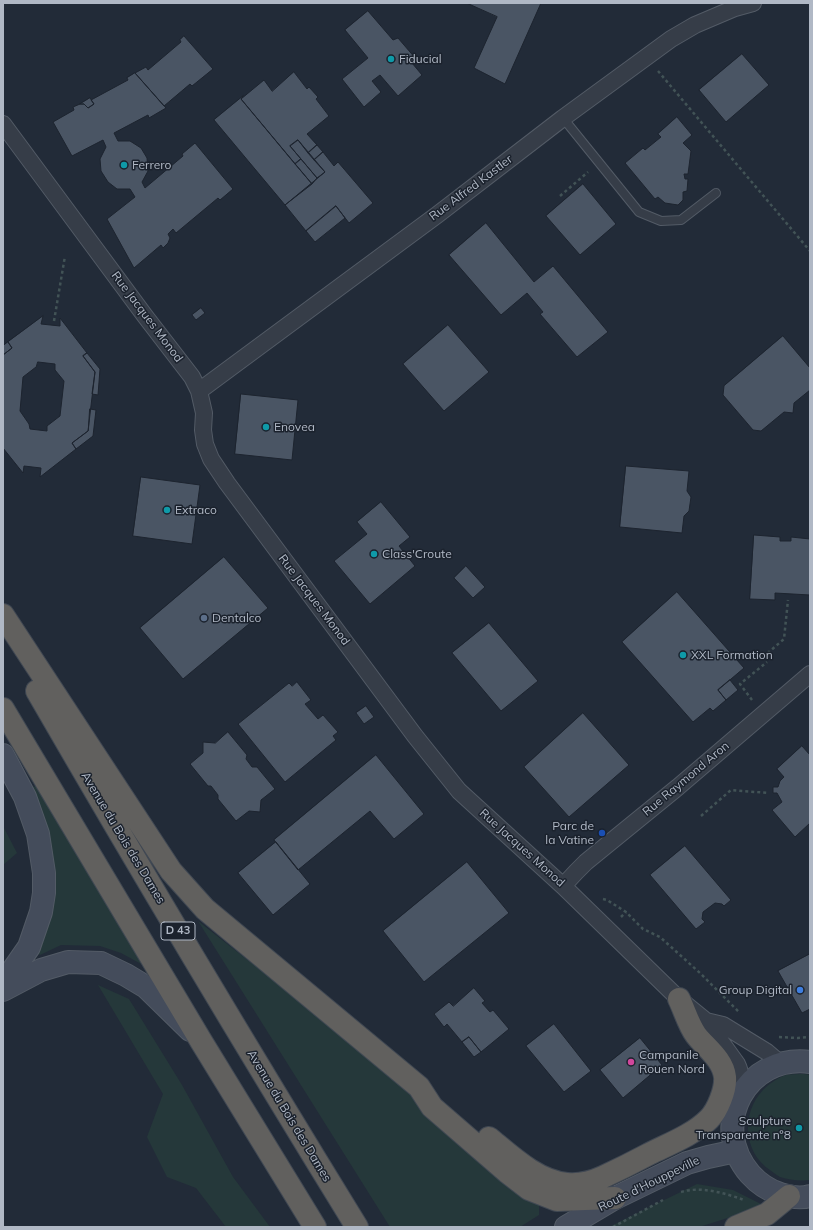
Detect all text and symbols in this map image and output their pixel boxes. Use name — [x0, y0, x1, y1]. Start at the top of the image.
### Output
place label: Fiducial — [399, 52, 442, 66]
marker: Fiducial — [386, 54, 396, 64]
street label: Rue Alfred Kastler — [427, 152, 515, 224]
place label: Ferrero — [132, 158, 171, 172]
marker: Ferrero — [119, 160, 129, 170]
street label: Rue Jacques Monod — [108, 269, 186, 365]
place label: Enovea — [274, 420, 315, 434]
marker: Enovea — [261, 422, 271, 432]
place label: Extraco — [175, 503, 217, 517]
marker: Extraco — [162, 505, 172, 515]
place label: Class'Croute — [382, 547, 452, 561]
marker: Class'Croute — [369, 549, 379, 559]
street label: Rue Jacques Monod — [275, 552, 353, 648]
place label: Dentalco — [212, 611, 261, 625]
marker: Dentalco — [199, 613, 209, 623]
place label: XXL Formation — [691, 648, 773, 662]
marker: XXL Formation — [678, 650, 688, 660]
street label: Rue Raymond Aron — [640, 739, 732, 819]
street label: Avenue du Bois des Dames — [78, 770, 168, 906]
street label: Rue Jacques Monod — [476, 806, 568, 890]
place label: Parc de la Vatine — [545, 819, 594, 847]
marker: Parc de la Vatine — [597, 828, 607, 838]
road number: D 43 — [161, 922, 195, 940]
place label: Group Digital — [719, 983, 792, 997]
marker: Group Digital — [795, 985, 805, 995]
street label: Avenue du Bois des Dames — [244, 1048, 334, 1184]
place label: Campanile Rouen Nord — [639, 1048, 705, 1076]
marker: Campanile Rouen Nord — [626, 1057, 636, 1067]
place label: Sculpture Transparente n°8 — [696, 1114, 791, 1142]
marker: Sculpture Transparente n°8 — [794, 1123, 804, 1133]
street label: Route d'Houppeville — [596, 1153, 702, 1215]

